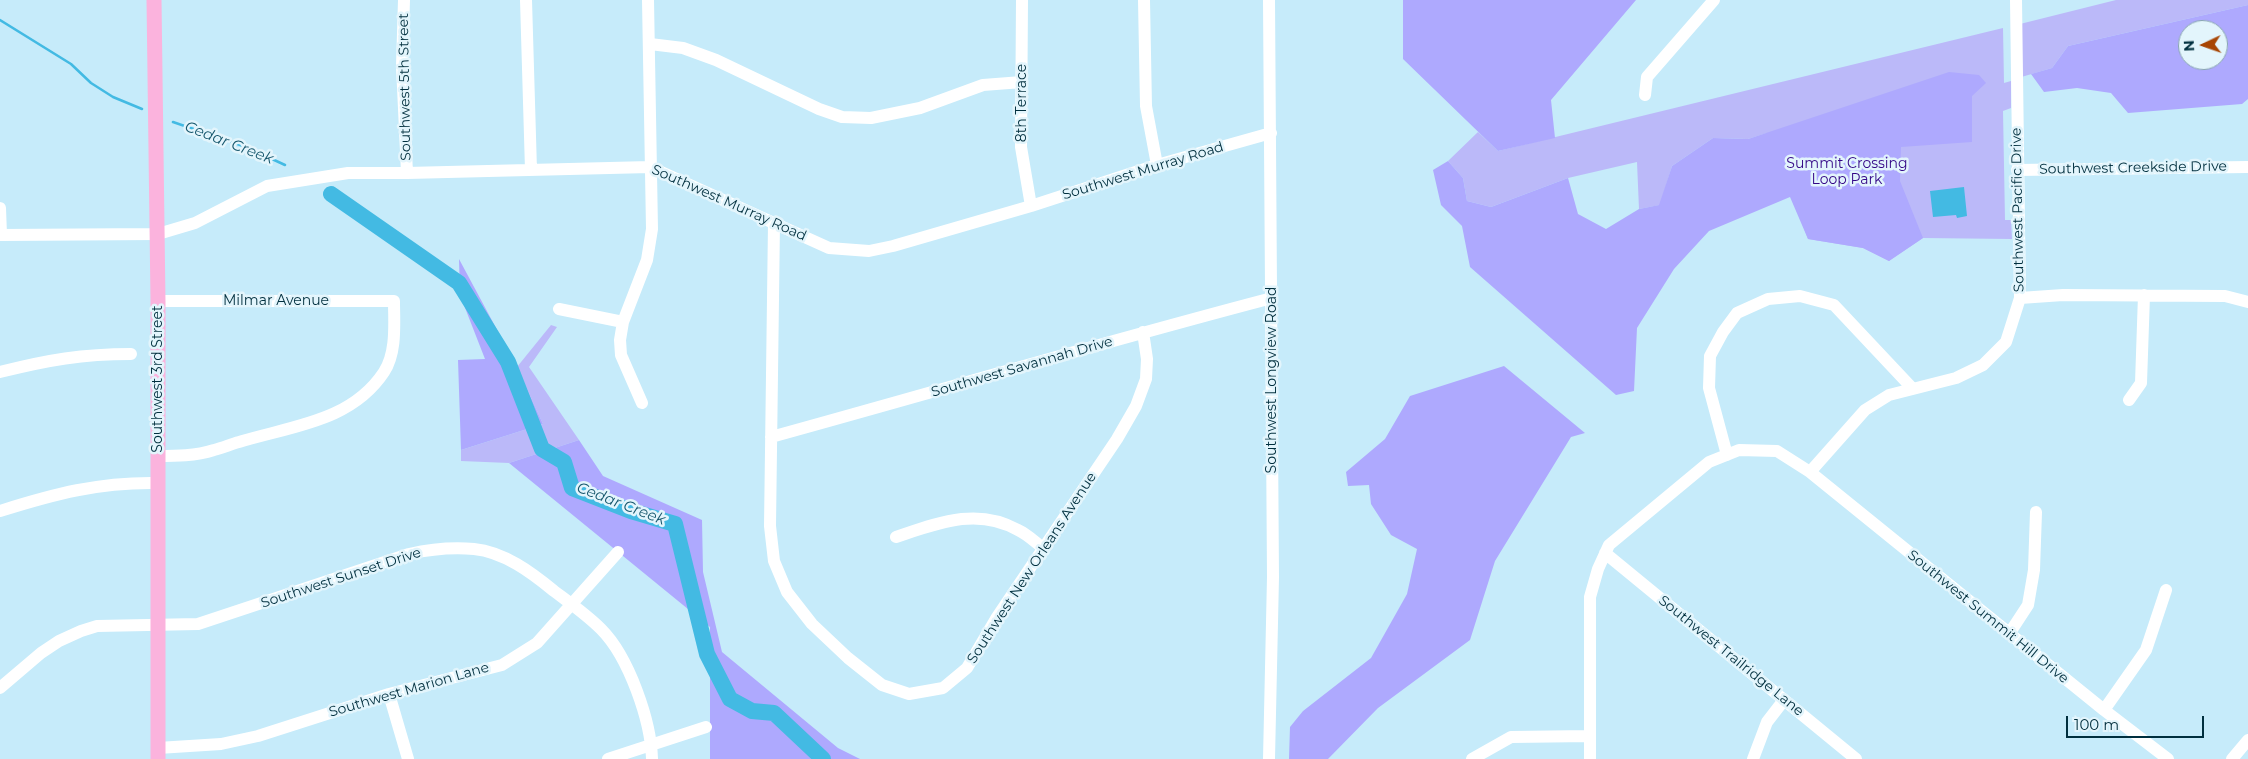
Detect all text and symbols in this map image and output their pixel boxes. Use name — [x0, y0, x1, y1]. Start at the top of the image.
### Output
street label: Southwest 5th Street — [395, 13, 415, 161]
north arrow — [2178, 20, 2228, 70]
text: N — [2180, 40, 2198, 52]
street label: 8th Terrace — [1014, 64, 1030, 142]
water label: Cedar Creek — [182, 118, 276, 168]
street label: Southwest Pacific Drive — [2008, 127, 2028, 293]
street label: Southwest Murray Road — [1060, 138, 1226, 204]
park label: Summit Crossing Loop Park — [1786, 156, 1908, 188]
street label: Southwest Creekside Drive — [2039, 158, 2227, 178]
street label: Southwest Murray Road — [649, 161, 809, 245]
street label: Southwest Longview Road — [1264, 287, 1280, 473]
street label: Milmar Avenue — [223, 293, 329, 309]
street label: Southwest 3rd Street — [150, 305, 166, 453]
street label: Southwest Savannah Drive — [929, 333, 1115, 401]
street label: Southwest New Orleans Avenue — [964, 469, 1100, 667]
water label: Cedar Creek — [574, 479, 668, 529]
street label: Southwest Sunset Drive — [259, 544, 423, 612]
street label: Southwest Summit Hill Drive — [1904, 547, 2072, 687]
street label: Southwest Trailridge Lane — [1655, 592, 1807, 720]
street label: Southwest Marion Lane — [327, 659, 491, 721]
scale bar — [2068, 706, 2206, 738]
text: 100 m — [2074, 715, 2119, 734]

